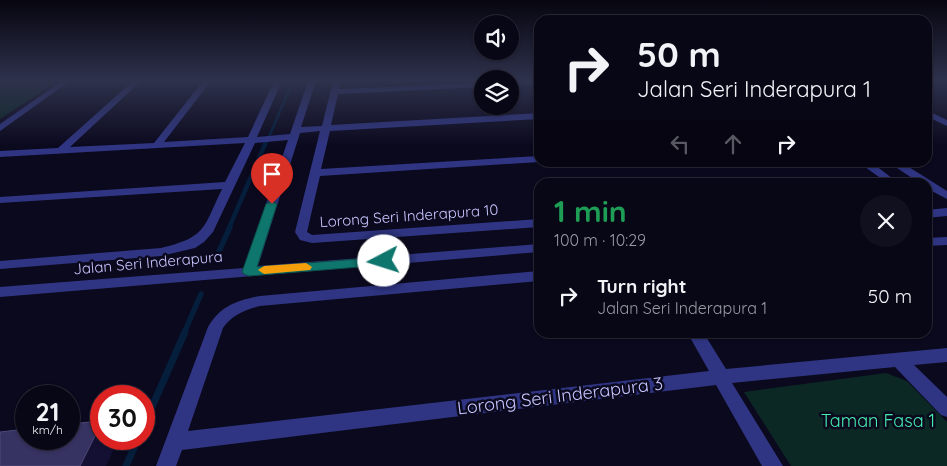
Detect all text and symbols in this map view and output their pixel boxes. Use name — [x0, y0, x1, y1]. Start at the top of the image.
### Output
map controls — [474, 15, 519, 115]
button: sound — [474, 15, 519, 60]
text: 50 m — [637, 32, 721, 76]
icon: right — [554, 35, 619, 100]
button: layers — [474, 70, 519, 115]
text: Jalan Seri Inderapura 1 — [637, 75, 871, 103]
icon: left — [666, 130, 694, 158]
icon: ahead — [719, 130, 747, 158]
icon: right — [772, 130, 800, 158]
pin — [251, 153, 293, 204]
icon: arrive — [258, 160, 286, 188]
text: 1 min — [554, 192, 627, 230]
button: close — [860, 195, 912, 247]
street label: Lorong Seri Inderapura 10 — [319, 200, 499, 231]
text: 100 m · 10:29 — [554, 230, 646, 250]
position arrow — [357, 234, 409, 286]
street label: Jalan Seri Inderapura — [72, 247, 223, 279]
text: Turn right — [597, 274, 686, 298]
icon: right — [554, 282, 582, 310]
text: 50 m — [868, 284, 912, 308]
text: Jalan Seri Inderapura 1 — [597, 298, 767, 318]
street label: Lorong Seri Inderapura 3 — [456, 371, 664, 420]
speed limit sign: 30 — [90, 385, 155, 450]
text: 21 — [36, 396, 59, 427]
park label: Taman Fasa 1 — [821, 409, 935, 432]
text: km/h — [32, 422, 63, 437]

